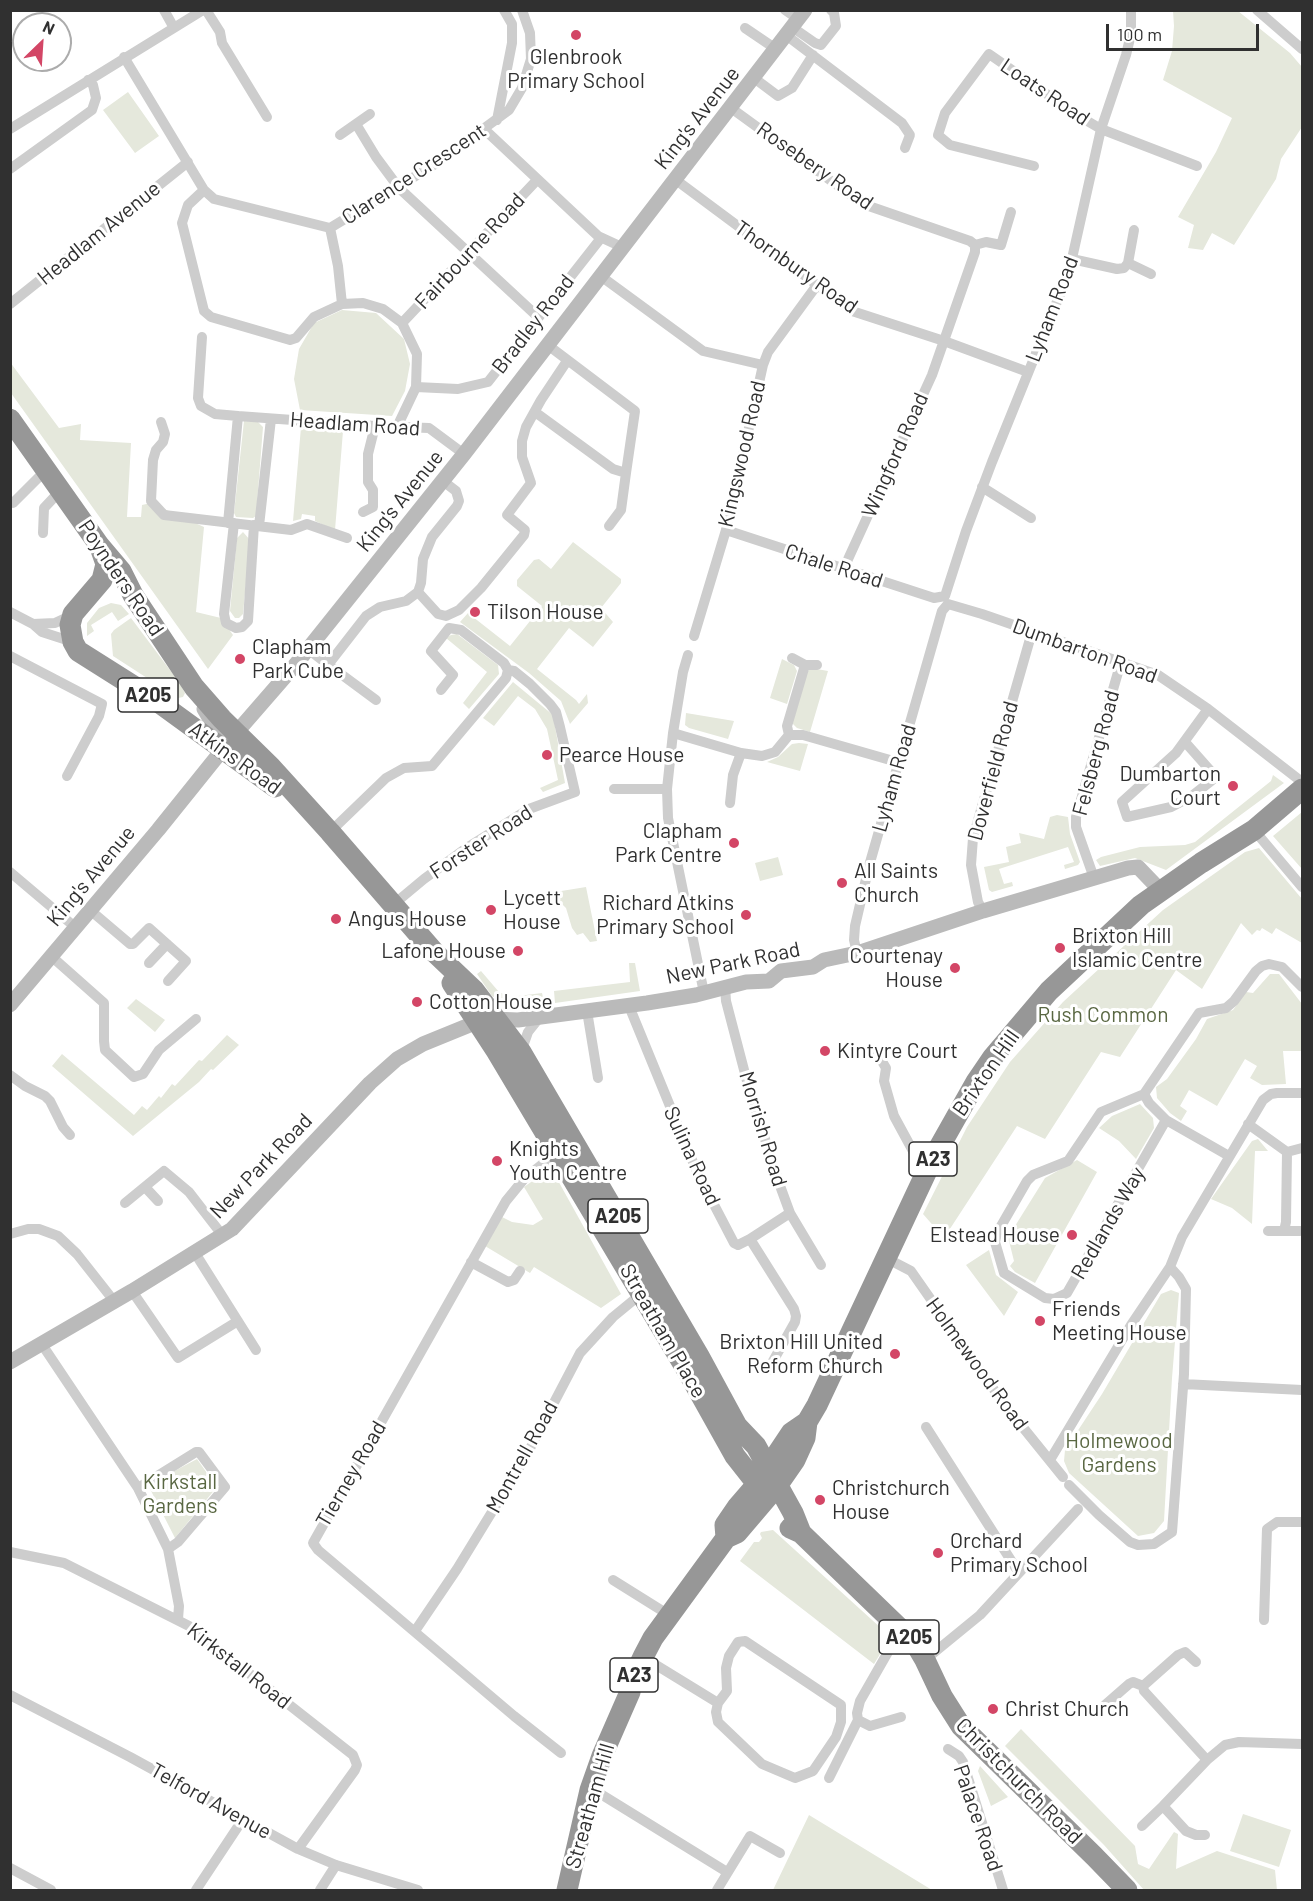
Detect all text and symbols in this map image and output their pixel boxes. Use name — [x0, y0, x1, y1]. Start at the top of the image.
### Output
north arrow — [12, 12, 72, 72]
scale bar — [1109, 12, 1262, 50]
text: N — [40, 16, 58, 38]
text: 100 m — [1117, 23, 1162, 45]
marker: Glenbrook Primary School — [569, 28, 583, 42]
place label: Glenbrook Primary School — [507, 44, 645, 94]
street label: Loats Road — [996, 53, 1094, 131]
street label: King's Avenue — [649, 62, 745, 174]
street label: Rosebery Road — [752, 117, 878, 215]
street label: Clarence Crescent — [337, 118, 491, 230]
street label: Headlam Avenue — [32, 176, 166, 290]
street label: Fairbourne Road — [410, 188, 530, 314]
street label: Thornbury Road — [729, 215, 863, 319]
street label: Lyham Road — [1020, 252, 1084, 366]
street label: Bradley Road — [486, 269, 580, 379]
street label: Kingswood Road — [713, 378, 771, 530]
street label: Wingford Road — [856, 389, 934, 521]
street label: Headlam Road — [289, 407, 421, 441]
street label: King's Avenue — [351, 445, 449, 557]
street label: Poynders Road — [73, 515, 169, 641]
street label: Chale Road — [782, 538, 886, 594]
place label: Tilson House — [487, 599, 604, 625]
marker: Tilson House — [468, 605, 482, 619]
street label: Dumbarton Road — [1009, 613, 1161, 689]
place label: Clapham Park Cube — [252, 634, 344, 684]
marker: Clapham Park Cube — [233, 652, 247, 666]
road number: A205 — [118, 678, 178, 712]
street label: Felsberg Road — [1067, 687, 1125, 819]
street label: Doverfield Road — [962, 698, 1024, 844]
street label: Atkins Road — [184, 716, 286, 800]
street label: Lyham Road — [867, 721, 921, 835]
place label: Pearce House — [559, 742, 684, 768]
marker: Pearce House — [540, 748, 554, 762]
place label: Dumbarton Court — [1119, 761, 1221, 811]
marker: Dumbarton Court — [1226, 779, 1240, 793]
street label: Forster Road — [425, 800, 537, 884]
place label: Clapham Park Centre — [615, 818, 722, 868]
street label: King's Avenue — [42, 821, 140, 931]
marker: Clapham Park Centre — [727, 836, 741, 850]
place label: All Saints Church — [854, 858, 938, 908]
marker: All Saints Church — [835, 876, 849, 890]
place label: Lycett House — [503, 885, 561, 935]
place label: Richard Atkins Primary School — [596, 890, 734, 940]
marker: Lycett House — [484, 903, 498, 917]
place label: Angus House — [348, 906, 467, 932]
marker: Richard Atkins Primary School — [739, 908, 753, 922]
marker: Angus House — [329, 912, 343, 926]
place label: Brixton Hill Islamic Centre — [1072, 923, 1203, 973]
street label: New Park Road — [664, 937, 802, 989]
place label: Lafone House — [381, 938, 506, 964]
marker: Brixton Hill Islamic Centre — [1053, 941, 1067, 955]
place label: Courtenay House — [850, 943, 943, 993]
marker: Lafone House — [511, 944, 525, 958]
marker: Courtenay House — [948, 961, 962, 975]
place label: Cotton House — [429, 989, 553, 1015]
marker: Cotton House — [410, 995, 424, 1009]
park label: Rush Common — [1037, 1002, 1169, 1028]
street label: Brixton Hill — [947, 1025, 1025, 1121]
place label: Kintyre Court — [837, 1038, 958, 1064]
marker: Kintyre Court — [818, 1044, 832, 1058]
street label: Morrish Road — [734, 1068, 792, 1190]
street label: Sulina Road — [658, 1102, 726, 1210]
street label: New Park Road — [205, 1108, 317, 1224]
place label: Knights Youth Centre — [509, 1136, 627, 1186]
road number: A23 — [909, 1142, 957, 1176]
marker: Knights Youth Centre — [490, 1154, 504, 1168]
street label: Redlands Way — [1066, 1162, 1150, 1284]
road number: A205 — [588, 1199, 648, 1233]
place label: Elstead House — [930, 1222, 1060, 1248]
marker: Elstead House — [1065, 1228, 1079, 1242]
street label: Streatham Place — [614, 1260, 712, 1402]
street label: Holmewood Road — [920, 1293, 1034, 1435]
place label: Friends Meeting House — [1052, 1296, 1187, 1346]
marker: Friends Meeting House — [1033, 1314, 1047, 1328]
place label: Brixton Hill United Reform Church — [719, 1329, 883, 1379]
marker: Brixton Hill United Reform Church — [888, 1347, 902, 1361]
street label: Montrell Road — [481, 1396, 563, 1518]
street label: Tierney Road — [311, 1416, 391, 1532]
park label: Holmewood Gardens — [1065, 1428, 1173, 1478]
park label: Kirkstall Gardens — [142, 1469, 218, 1519]
place label: Christchurch House — [832, 1475, 950, 1525]
marker: Christchurch House — [813, 1493, 827, 1507]
place label: Orchard Primary School — [950, 1528, 1088, 1578]
marker: Orchard Primary School — [931, 1546, 945, 1560]
street label: Kirkstall Road — [182, 1618, 296, 1714]
road number: A205 — [879, 1620, 939, 1654]
road number: A23 — [610, 1658, 658, 1692]
place label: Christ Church — [1005, 1696, 1129, 1722]
marker: Christ Church — [986, 1702, 1000, 1716]
street label: Christchurch Road — [951, 1713, 1087, 1849]
street label: Streatham Hill — [560, 1740, 620, 1872]
street label: Telford Avenue — [146, 1757, 276, 1845]
street label: Palace Road — [948, 1761, 1008, 1875]

